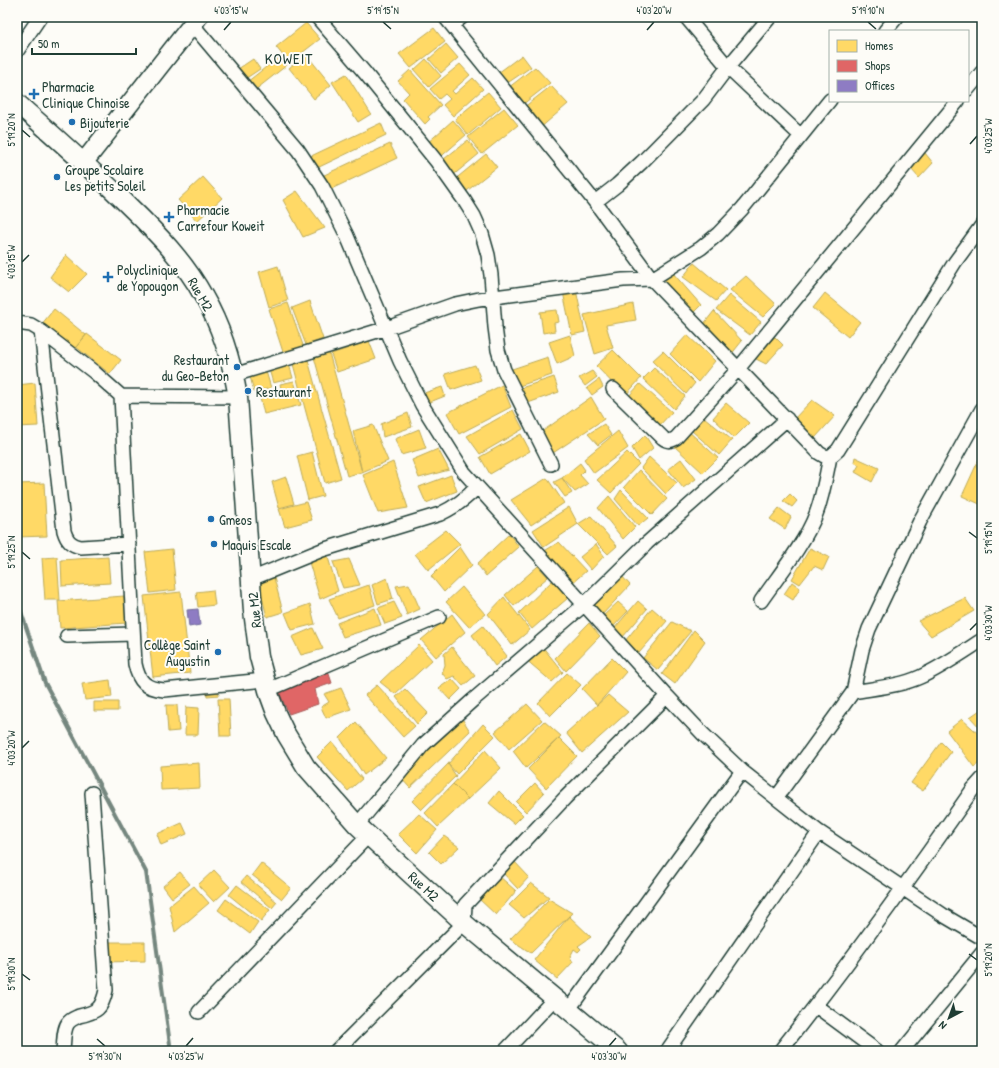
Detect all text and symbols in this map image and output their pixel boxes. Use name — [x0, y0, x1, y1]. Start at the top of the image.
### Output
text: 4°03'15"W — [214, 4, 249, 17]
text: 5°19'15"N — [367, 4, 399, 17]
text: 4°03'20"W — [636, 4, 672, 17]
text: 5°19'10"N — [852, 4, 884, 17]
scale bar — [32, 30, 136, 56]
legend — [829, 30, 969, 102]
text: 50 m — [38, 35, 59, 52]
text: Homes — [865, 37, 893, 54]
district label: KOWEIT — [265, 48, 313, 69]
text: Shops — [865, 57, 891, 74]
place label: Pharmacie Clinique Chinoise — [42, 77, 130, 113]
text: Offices — [865, 77, 895, 94]
marker: Pharmacie Clinique Chinoise — [29, 89, 39, 99]
place label: Bijouterie — [80, 113, 130, 133]
text: 5°19'20"N — [5, 114, 18, 147]
marker: Bijouterie — [67, 117, 77, 127]
text: 4°03'25"W — [982, 118, 995, 153]
place label: Groupe Scolaire Les petits Soleil — [65, 160, 146, 196]
marker: Groupe Scolaire Les petits Soleil — [52, 172, 62, 182]
place label: Pharmacie Carrefour Koweit — [177, 200, 265, 235]
marker: Pharmacie Carrefour Koweit — [164, 212, 174, 222]
text: 4°03'15"W — [5, 244, 18, 279]
place label: Polyclinique de Yopougon — [117, 260, 179, 296]
marker: Polyclinique de Yopougon — [102, 271, 114, 283]
street label: Rue M2 — [184, 274, 218, 315]
place label: Restaurant du Geo-Beton — [162, 350, 229, 385]
marker: Restaurant du Geo-Beton — [232, 362, 242, 372]
place label: Restaurant — [256, 382, 311, 401]
marker: Restaurant — [243, 386, 253, 396]
place label: Gmeos — [219, 510, 252, 529]
marker: Gmeos — [206, 514, 216, 524]
text: 5°19'15"N — [982, 522, 995, 554]
place label: Maquis Escale — [222, 535, 292, 555]
text: 5°19'25"N — [5, 536, 18, 568]
marker: Maquis Escale — [209, 539, 219, 549]
street label: Rue M2 — [243, 591, 265, 629]
text: 4°03'30"W — [982, 605, 995, 640]
place label: Collège Saint Augustin — [144, 635, 210, 671]
marker: Collège Saint Augustin — [213, 647, 223, 657]
text: 4°03'20"W — [5, 730, 18, 766]
street label: Rue M2 — [404, 867, 444, 905]
text: 5°19'20"N — [982, 944, 995, 977]
text: 5°19'30"N — [5, 958, 18, 990]
north arrow — [929, 998, 969, 1038]
text: N — [936, 1018, 949, 1033]
text: 5°19'30"N — [89, 1050, 121, 1063]
text: 4°03'25"W — [169, 1050, 204, 1063]
text: 4°03'30"W — [592, 1050, 627, 1063]

